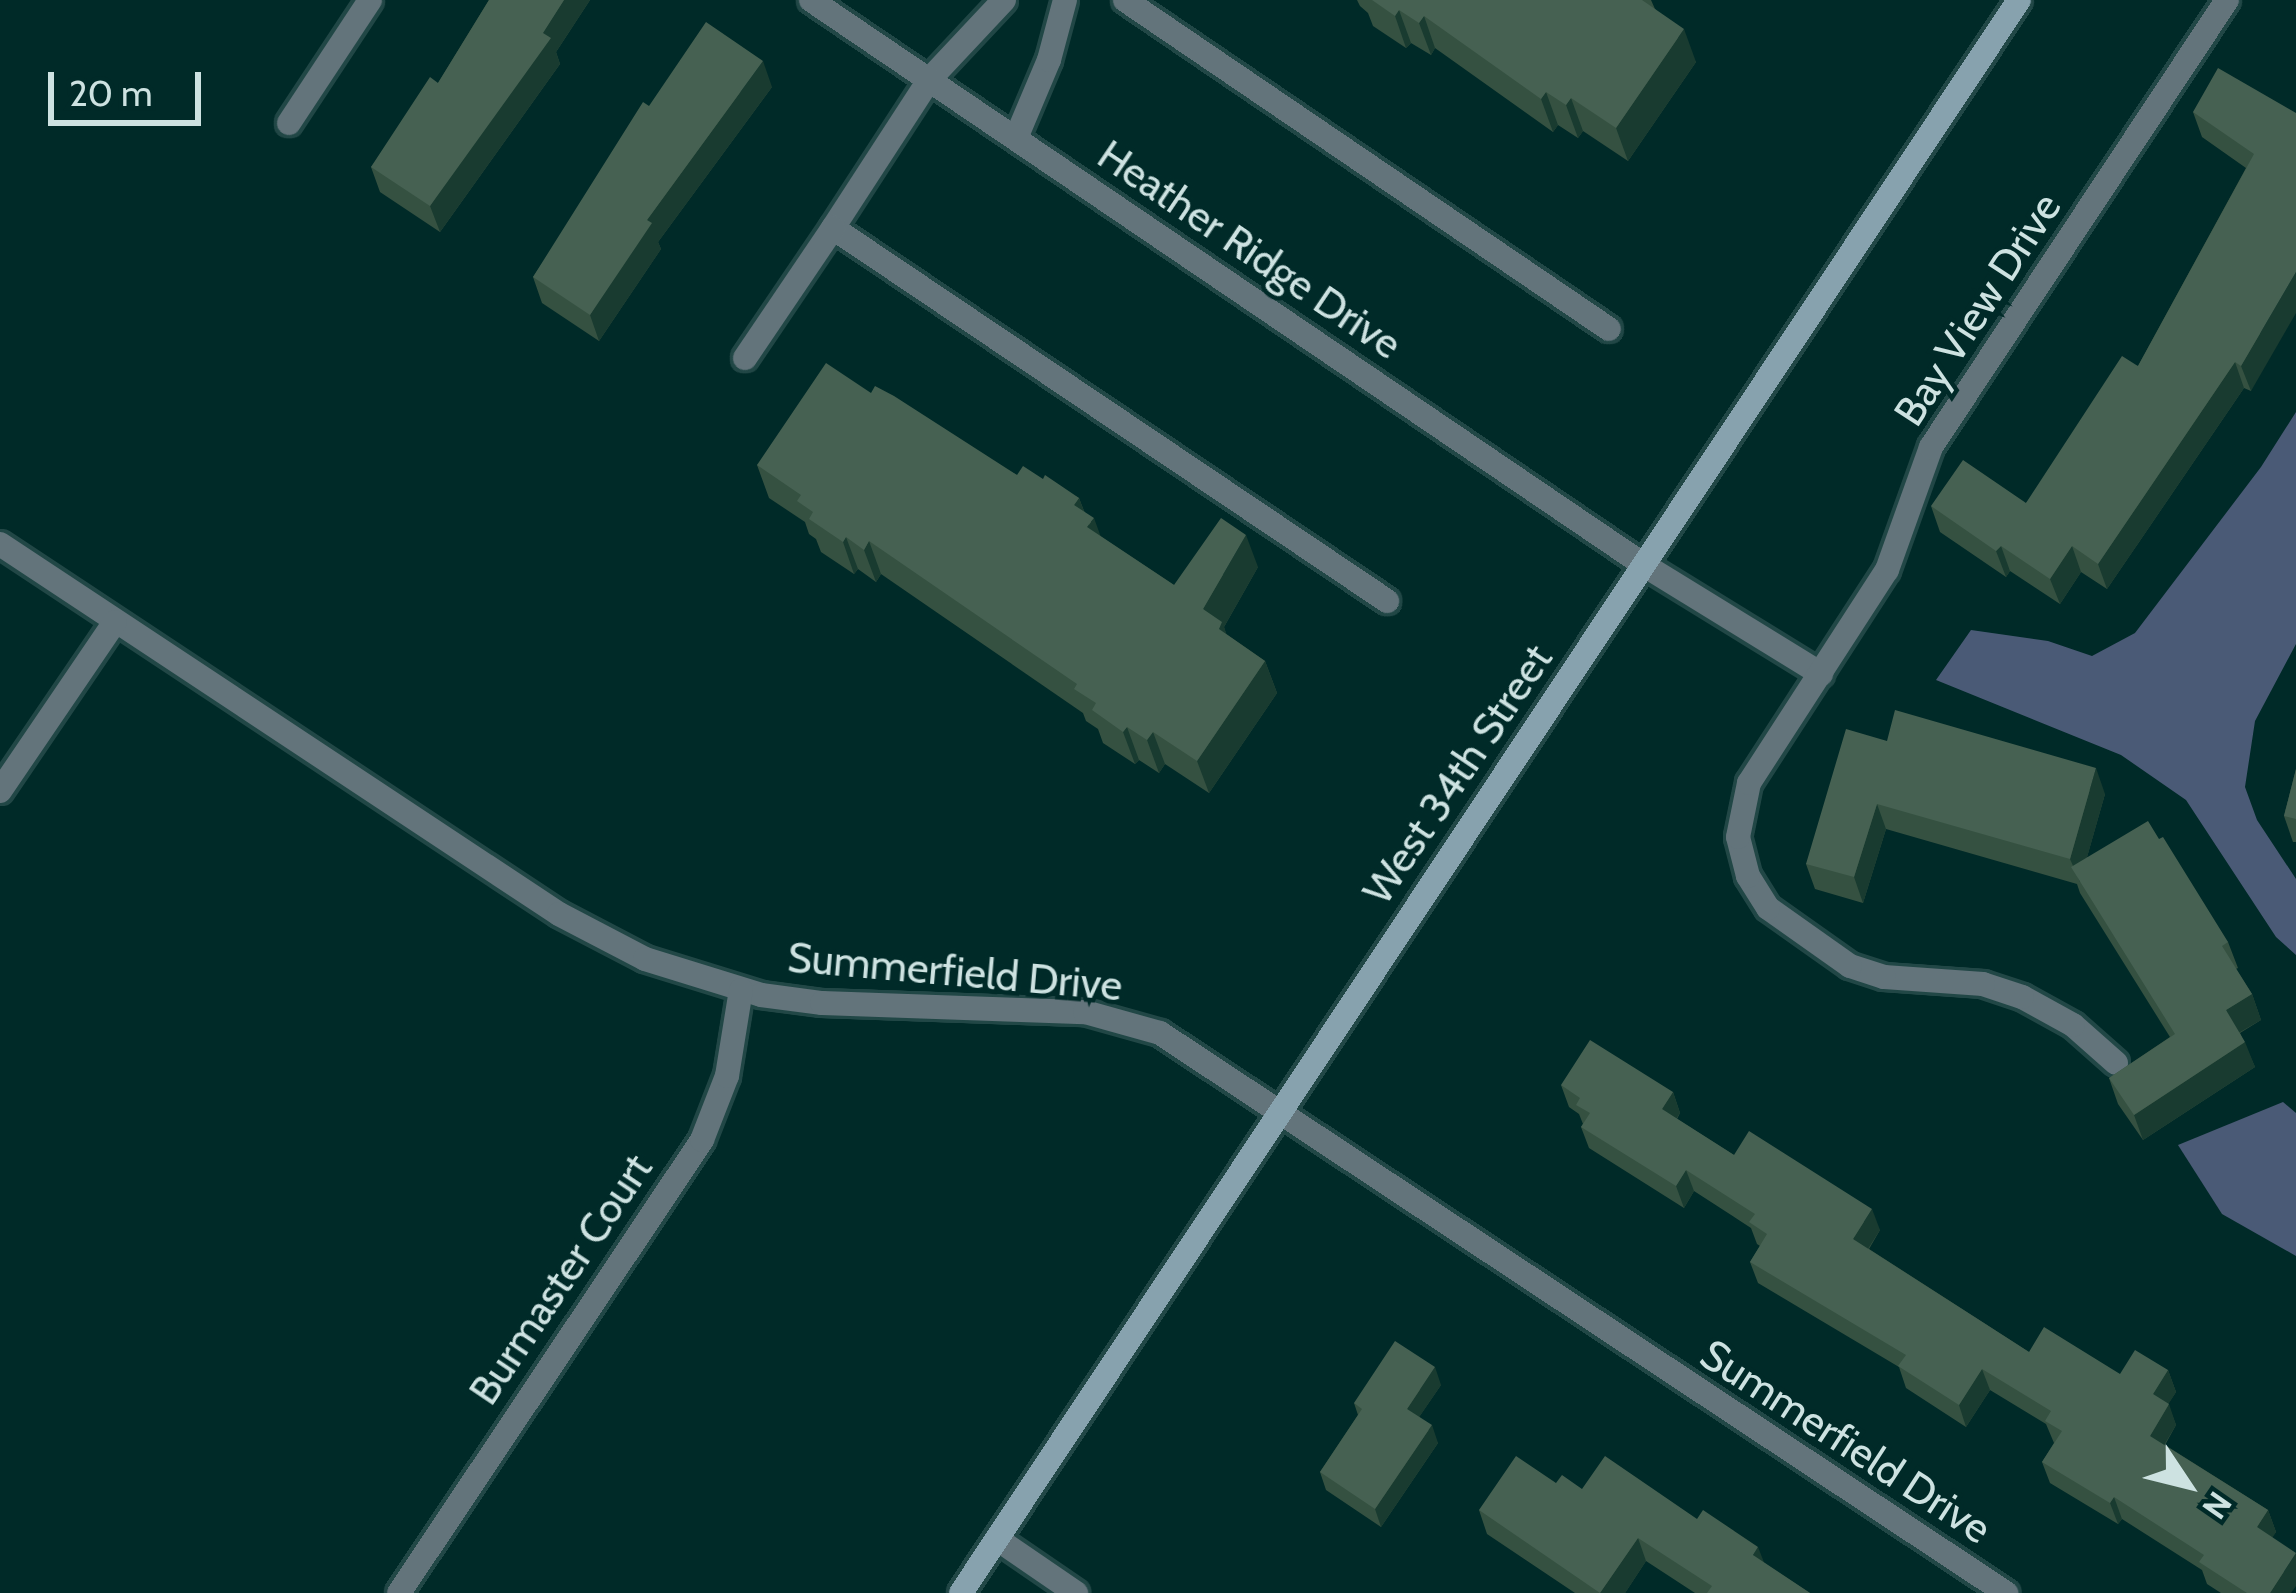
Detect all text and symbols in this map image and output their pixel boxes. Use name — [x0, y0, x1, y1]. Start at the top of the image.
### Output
scale bar — [54, 48, 207, 122]
text: 20 m — [69, 71, 153, 115]
street label: Heather Ridge Drive — [1089, 129, 1411, 369]
street label: Bay View Drive — [1883, 183, 2071, 435]
street label: West 34th Street — [1352, 635, 1562, 913]
street label: Summerfield Drive — [786, 931, 1124, 1011]
street label: Burmaster Court — [458, 1144, 662, 1414]
street label: Summerfield Drive — [1692, 1328, 2000, 1554]
north arrow — [2128, 1425, 2248, 1545]
text: N — [2194, 1485, 2241, 1527]

